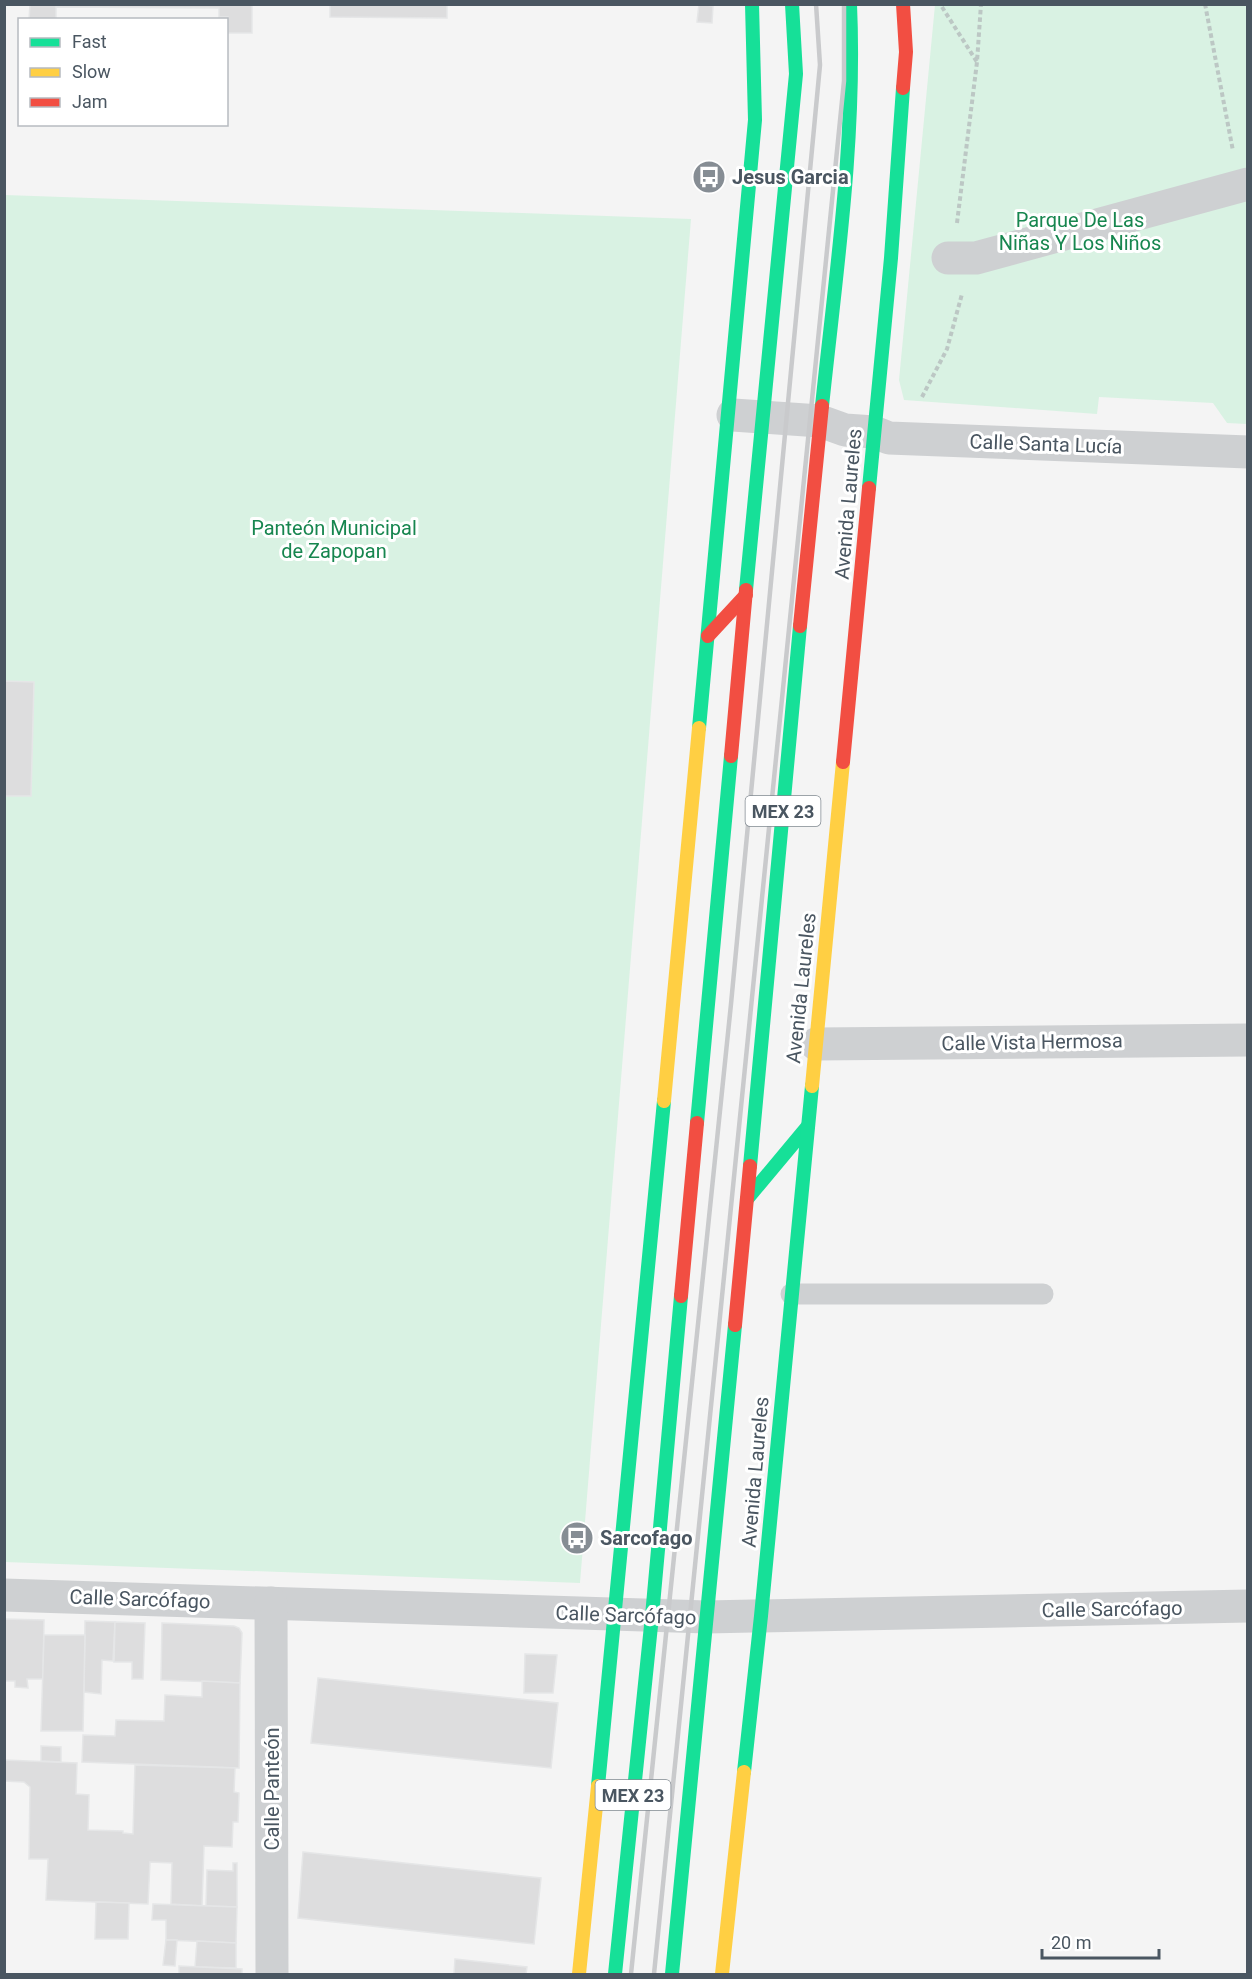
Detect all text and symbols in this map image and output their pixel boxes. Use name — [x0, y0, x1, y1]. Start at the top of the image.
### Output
legend — [18, 18, 228, 126]
text: Fast — [72, 31, 107, 52]
text: Slow — [72, 61, 111, 82]
text: Jam — [72, 91, 108, 112]
bus stop icon: Jesus Garcia — [691, 159, 727, 195]
place label: Jesus Garcia — [732, 165, 849, 189]
park label: Parque De Las Niñas Y Los Niños — [999, 208, 1161, 255]
street label: Avenida Laureles — [829, 428, 867, 580]
street label: Calle Santa Lucía — [969, 429, 1123, 459]
park label: Panteón Municipal de Zapopan — [251, 516, 417, 563]
road number: MEX 23 — [746, 796, 820, 826]
street label: Avenida Laureles — [781, 911, 821, 1065]
street label: Calle Vista Hermosa — [941, 1028, 1123, 1056]
street label: Avenida Laureles — [736, 1396, 774, 1548]
bus stop icon: Sarcofago — [559, 1520, 595, 1556]
place label: Sarcofago — [600, 1526, 692, 1550]
street label: Calle Sarcófago — [69, 1585, 211, 1613]
street label: Calle Sarcófago — [1041, 1596, 1183, 1622]
street label: Calle Sarcófago — [555, 1601, 697, 1629]
street label: Calle Panteón — [260, 1727, 284, 1851]
road number: MEX 23 — [596, 1780, 670, 1810]
scale bar — [1042, 1922, 1159, 1960]
text: 20 m — [1051, 1932, 1091, 1953]

